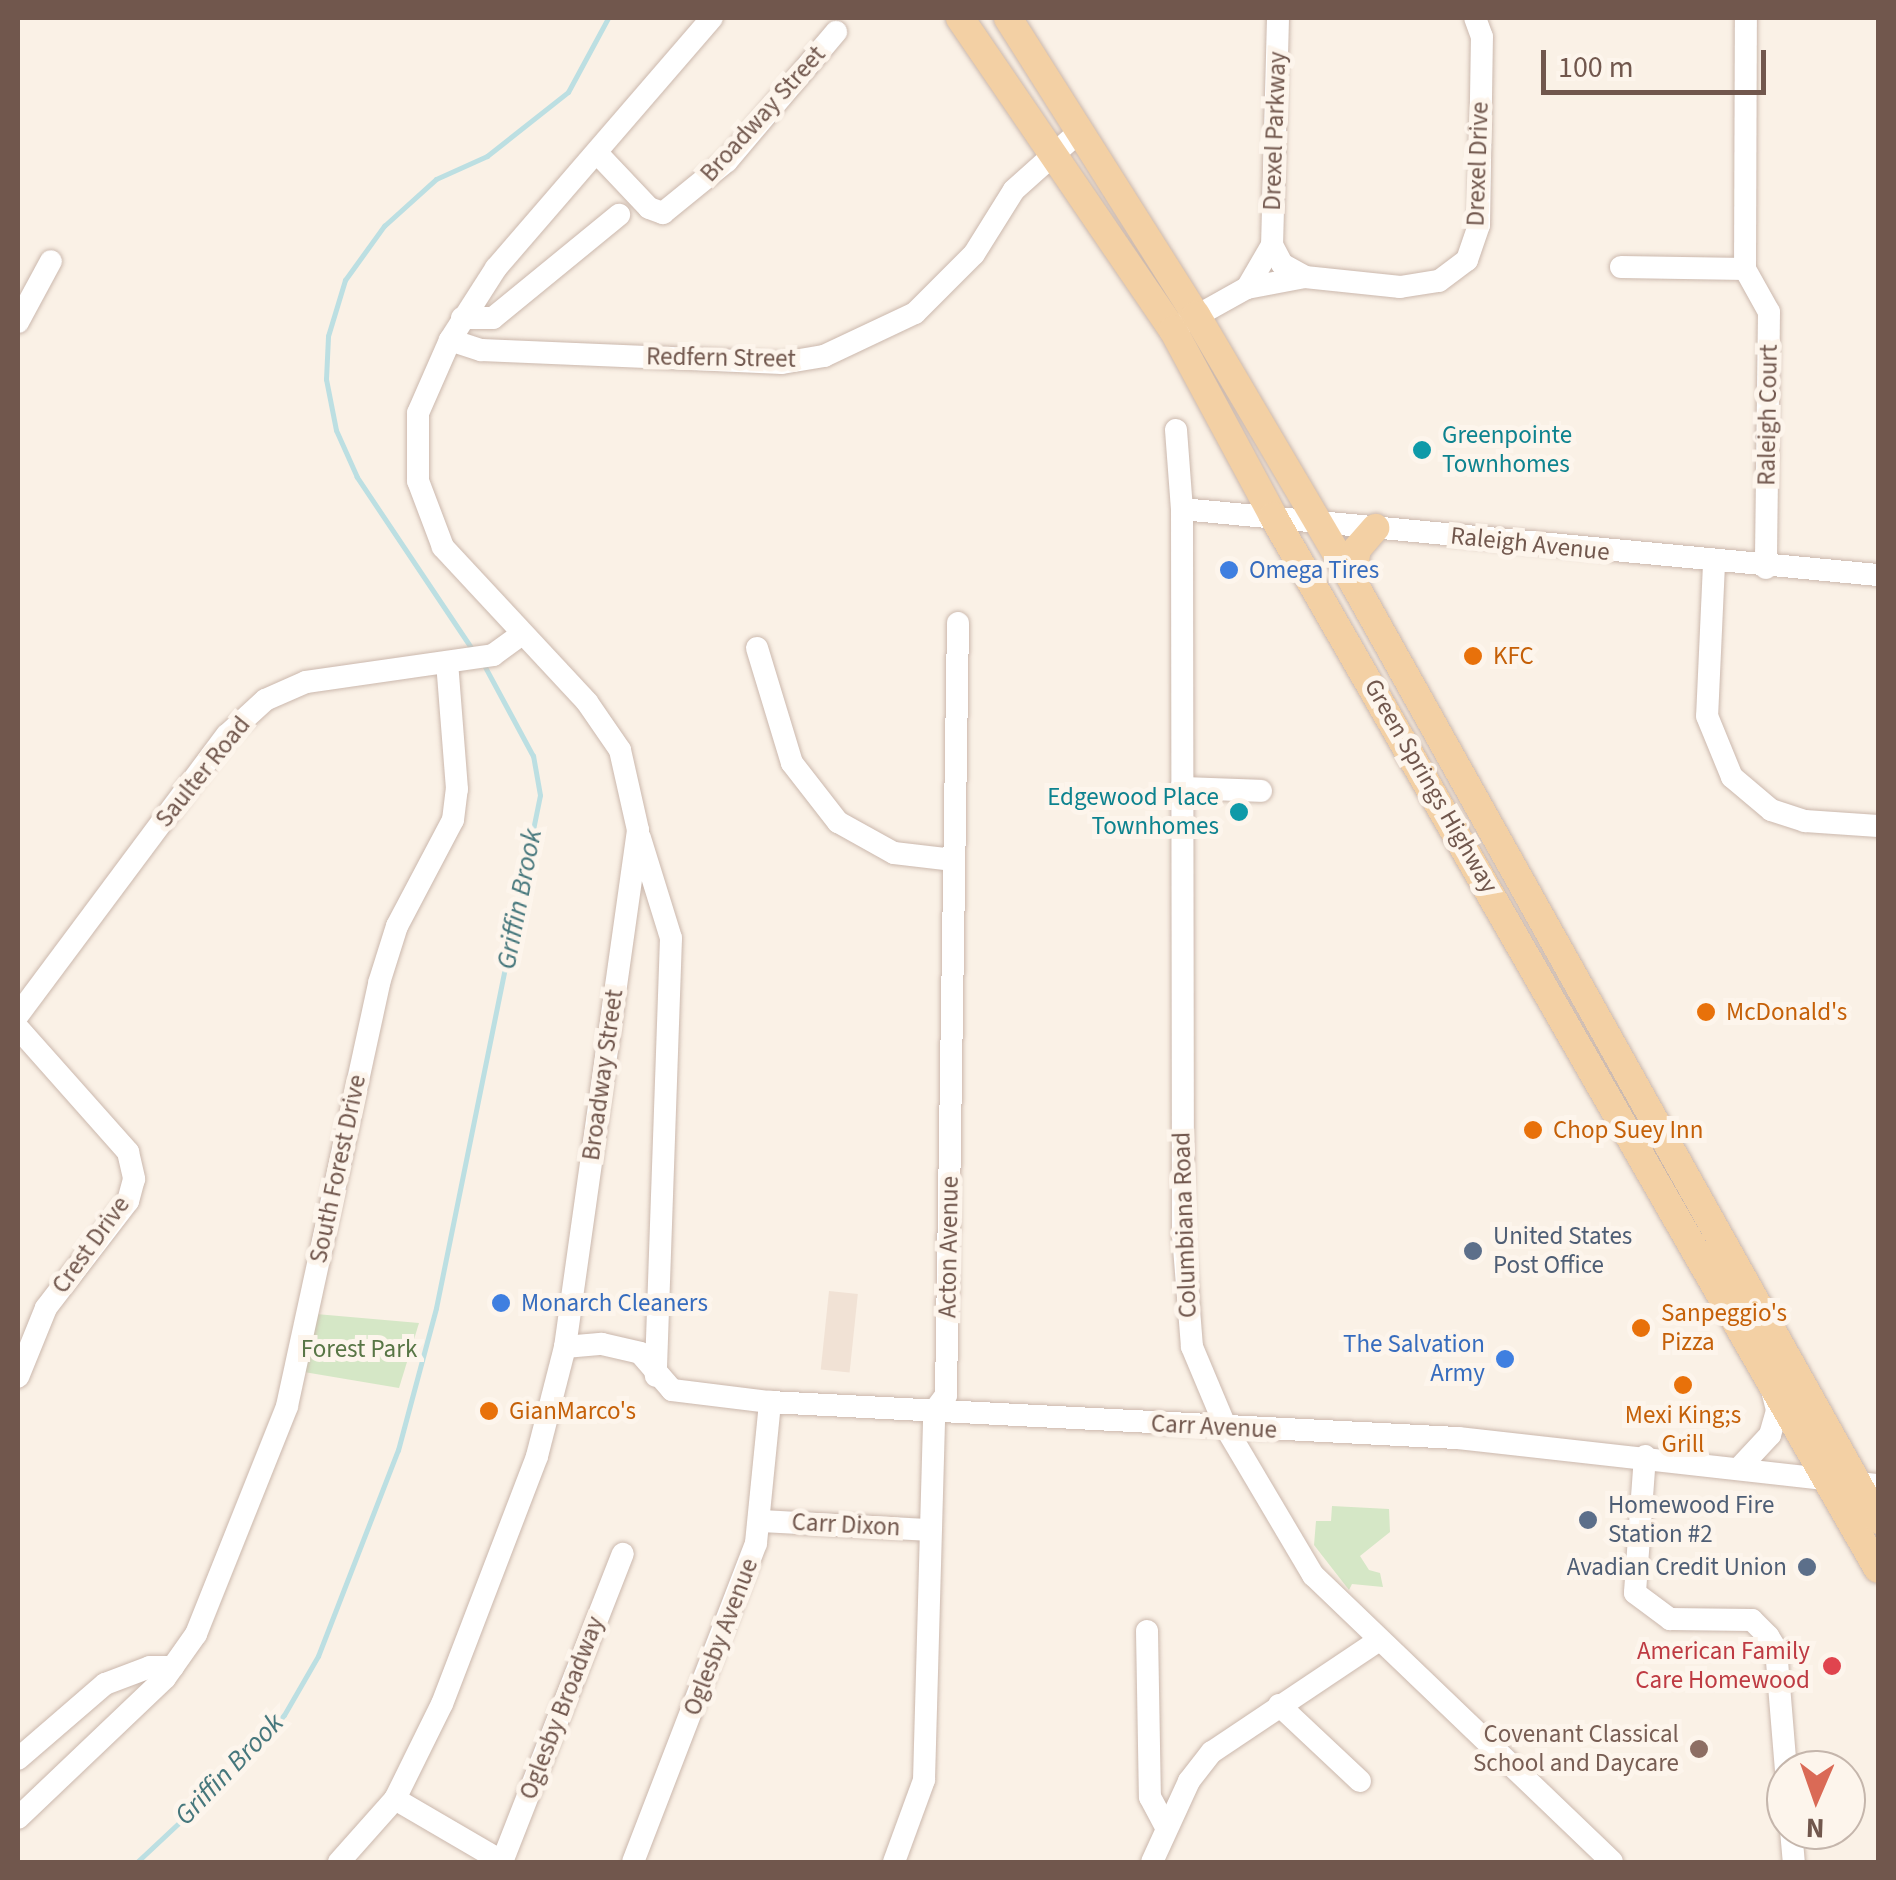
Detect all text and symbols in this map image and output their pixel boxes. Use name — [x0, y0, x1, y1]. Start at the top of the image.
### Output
scale bar — [1546, 30, 1771, 92]
street label: Broadway Street — [694, 40, 832, 188]
text: 100 m — [1558, 46, 1634, 89]
street label: Drexel Parkway — [1257, 51, 1293, 211]
street label: Drexel Drive — [1461, 101, 1495, 227]
street label: Redfern Street — [646, 342, 796, 374]
street label: Raleigh Court — [1752, 344, 1784, 486]
place label: Greenpointe Townhomes — [1442, 421, 1572, 480]
marker: Greenpointe Townhomes — [1411, 439, 1433, 461]
street label: Raleigh Avenue — [1449, 521, 1611, 567]
place label: Omega Tires — [1249, 555, 1379, 585]
marker: Omega Tires — [1218, 559, 1240, 581]
place label: KFC — [1493, 641, 1534, 671]
marker: KFC — [1462, 645, 1484, 667]
street label: Green Springs Highway — [1358, 674, 1504, 898]
street label: Saulter Road — [149, 711, 257, 833]
place label: Edgewood Place Townhomes — [1047, 783, 1219, 842]
marker: Edgewood Place Townhomes — [1228, 801, 1250, 823]
water label: Griffin Brook — [489, 826, 549, 972]
street label: Broadway Street — [576, 988, 630, 1162]
place label: McDonald's — [1726, 997, 1847, 1027]
marker: McDonald's — [1695, 1001, 1717, 1023]
street label: South Forest Drive — [303, 1072, 373, 1266]
place label: Chop Suey Inn — [1553, 1115, 1703, 1145]
marker: Chop Suey Inn — [1522, 1119, 1544, 1141]
street label: Columbiana Road — [1167, 1132, 1203, 1318]
street label: Acton Avenue — [933, 1176, 965, 1318]
street label: Crest Drive — [46, 1191, 136, 1299]
place label: United States Post Office — [1493, 1222, 1632, 1281]
marker: United States Post Office — [1462, 1240, 1484, 1262]
place label: Monarch Cleaners — [521, 1288, 708, 1318]
marker: Monarch Cleaners — [490, 1292, 512, 1314]
place label: Sanpeggio's Pizza — [1661, 1299, 1787, 1358]
marker: Sanpeggio's Pizza — [1630, 1317, 1652, 1339]
place label: The Salvation Army — [1343, 1330, 1485, 1389]
park label: Forest Park — [301, 1334, 417, 1364]
marker: The Salvation Army — [1494, 1348, 1516, 1370]
marker: Mexi King;s Grill — [1672, 1374, 1694, 1396]
place label: GianMarco's — [509, 1396, 636, 1426]
marker: GianMarco's — [478, 1400, 500, 1422]
place label: Mexi King;s Grill — [1625, 1401, 1741, 1460]
street label: Carr Avenue — [1150, 1409, 1278, 1445]
place label: Homewood Fire Station #2 — [1608, 1491, 1774, 1550]
street label: Carr Dixon — [791, 1507, 901, 1543]
marker: Homewood Fire Station #2 — [1577, 1509, 1599, 1531]
place label: Avadian Credit Union — [1567, 1552, 1787, 1582]
street label: Oglesby Avenue — [677, 1554, 765, 1720]
marker: Avadian Credit Union — [1796, 1556, 1818, 1578]
street label: Oglesby Broadway — [513, 1612, 611, 1804]
place label: American Family Care Homewood — [1635, 1637, 1810, 1696]
marker: American Family Care Homewood — [1819, 1653, 1845, 1679]
water label: Griffin Brook — [167, 1706, 291, 1832]
place label: Covenant Classical School and Daycare — [1473, 1720, 1679, 1779]
marker: Covenant Classical School and Daycare — [1688, 1738, 1710, 1760]
north arrow — [1766, 1750, 1866, 1850]
text: N — [1805, 1808, 1825, 1848]

